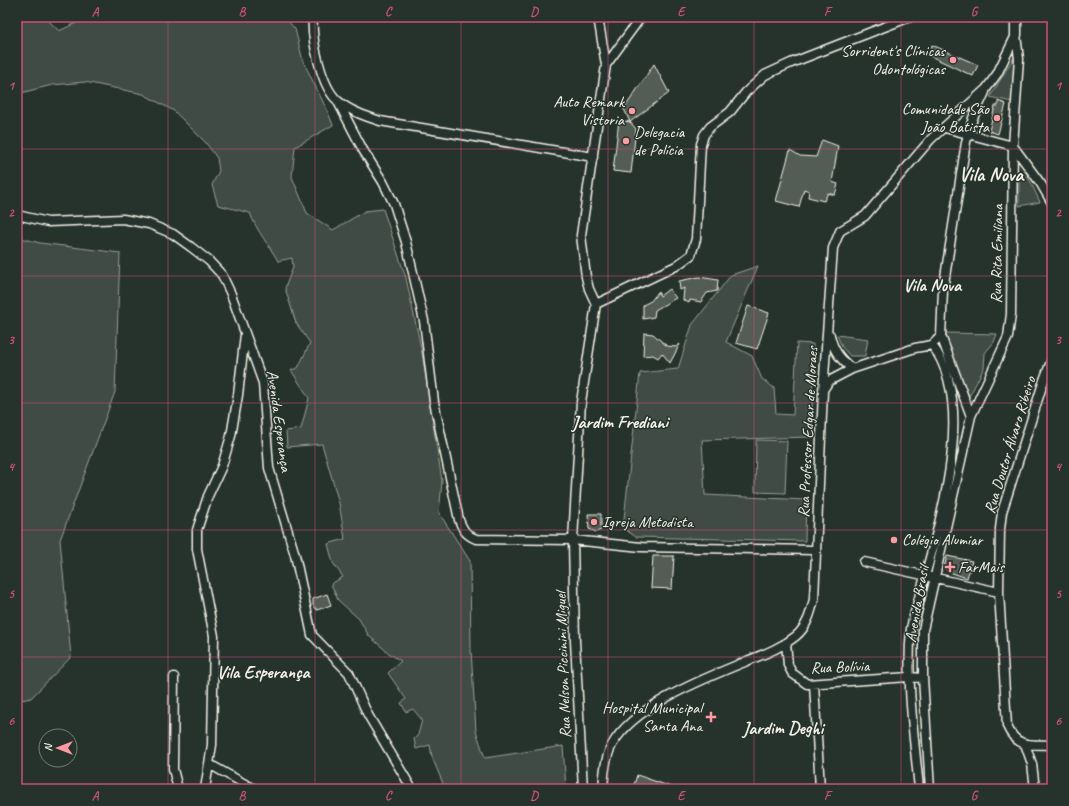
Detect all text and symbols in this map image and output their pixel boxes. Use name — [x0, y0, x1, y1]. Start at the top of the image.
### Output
text: A — [92, 4, 100, 20]
text: B — [239, 4, 247, 20]
text: C — [385, 4, 393, 20]
text: D — [530, 4, 539, 20]
text: E — [678, 4, 687, 20]
text: F — [824, 4, 833, 20]
text: G — [971, 4, 979, 20]
place label: Sorrident's Clínicas Odontológicas — [841, 41, 947, 79]
marker: Sorrident's Clínicas Odontológicas — [948, 55, 958, 65]
text: 1 — [8, 78, 16, 94]
text: 1 — [1055, 78, 1063, 94]
place label: Auto Remark Vistoria — [553, 92, 625, 130]
place label: Comunidade São João Batista — [902, 99, 990, 137]
marker: Auto Remark Vistoria — [627, 106, 637, 116]
marker: Comunidade São João Batista — [992, 113, 1002, 123]
place label: Delegacia de Polícia — [634, 122, 686, 160]
marker: Delegacia de Polícia — [621, 136, 631, 146]
district label: Vila Nova — [959, 162, 1025, 187]
street label: Rua Rita Emiliana — [986, 203, 1008, 304]
text: 2 — [8, 205, 15, 221]
text: 2 — [1055, 205, 1062, 221]
district label: Vila Nova — [903, 274, 963, 296]
text: 3 — [8, 332, 15, 348]
text: 3 — [1055, 332, 1062, 348]
street label: Rua Professor Edgar de Moraes — [794, 344, 823, 518]
street label: Avenida Esperança — [262, 369, 296, 474]
street label: Rua Doutor Álvaro Ribeiro — [980, 373, 1041, 516]
district label: Jardim Frediani — [570, 411, 670, 433]
text: 4 — [8, 459, 16, 475]
text: 4 — [1055, 459, 1063, 475]
place label: Igreja Metodista — [602, 512, 694, 532]
marker: Igreja Metodista — [589, 517, 599, 527]
place label: Colégio Alumiar — [902, 530, 984, 550]
marker: Colégio Alumiar — [889, 535, 899, 545]
place label: FarMais — [958, 557, 1005, 577]
street label: Avenida Brasil — [900, 561, 934, 644]
marker: FarMais — [945, 562, 955, 572]
text: 5 — [8, 586, 15, 602]
text: 5 — [1055, 586, 1062, 602]
street label: Rua Nelson Piccinini Miguel — [550, 588, 576, 739]
street label: Rua Bolívia — [810, 656, 871, 678]
district label: Vila Esperança — [216, 661, 312, 683]
place label: Hospital Municipal Santa Ana — [602, 698, 705, 736]
marker: Hospital Municipal Santa Ana — [705, 711, 717, 723]
text: 6 — [8, 713, 15, 729]
text: 6 — [1055, 713, 1062, 729]
district label: Jardim Deghi — [741, 717, 826, 739]
north arrow — [38, 728, 78, 768]
text: N — [41, 742, 55, 751]
text: A — [92, 788, 100, 804]
text: B — [239, 788, 247, 804]
text: C — [385, 788, 393, 804]
text: D — [530, 788, 539, 804]
text: E — [678, 788, 687, 804]
text: F — [824, 788, 833, 804]
text: G — [971, 788, 979, 804]

